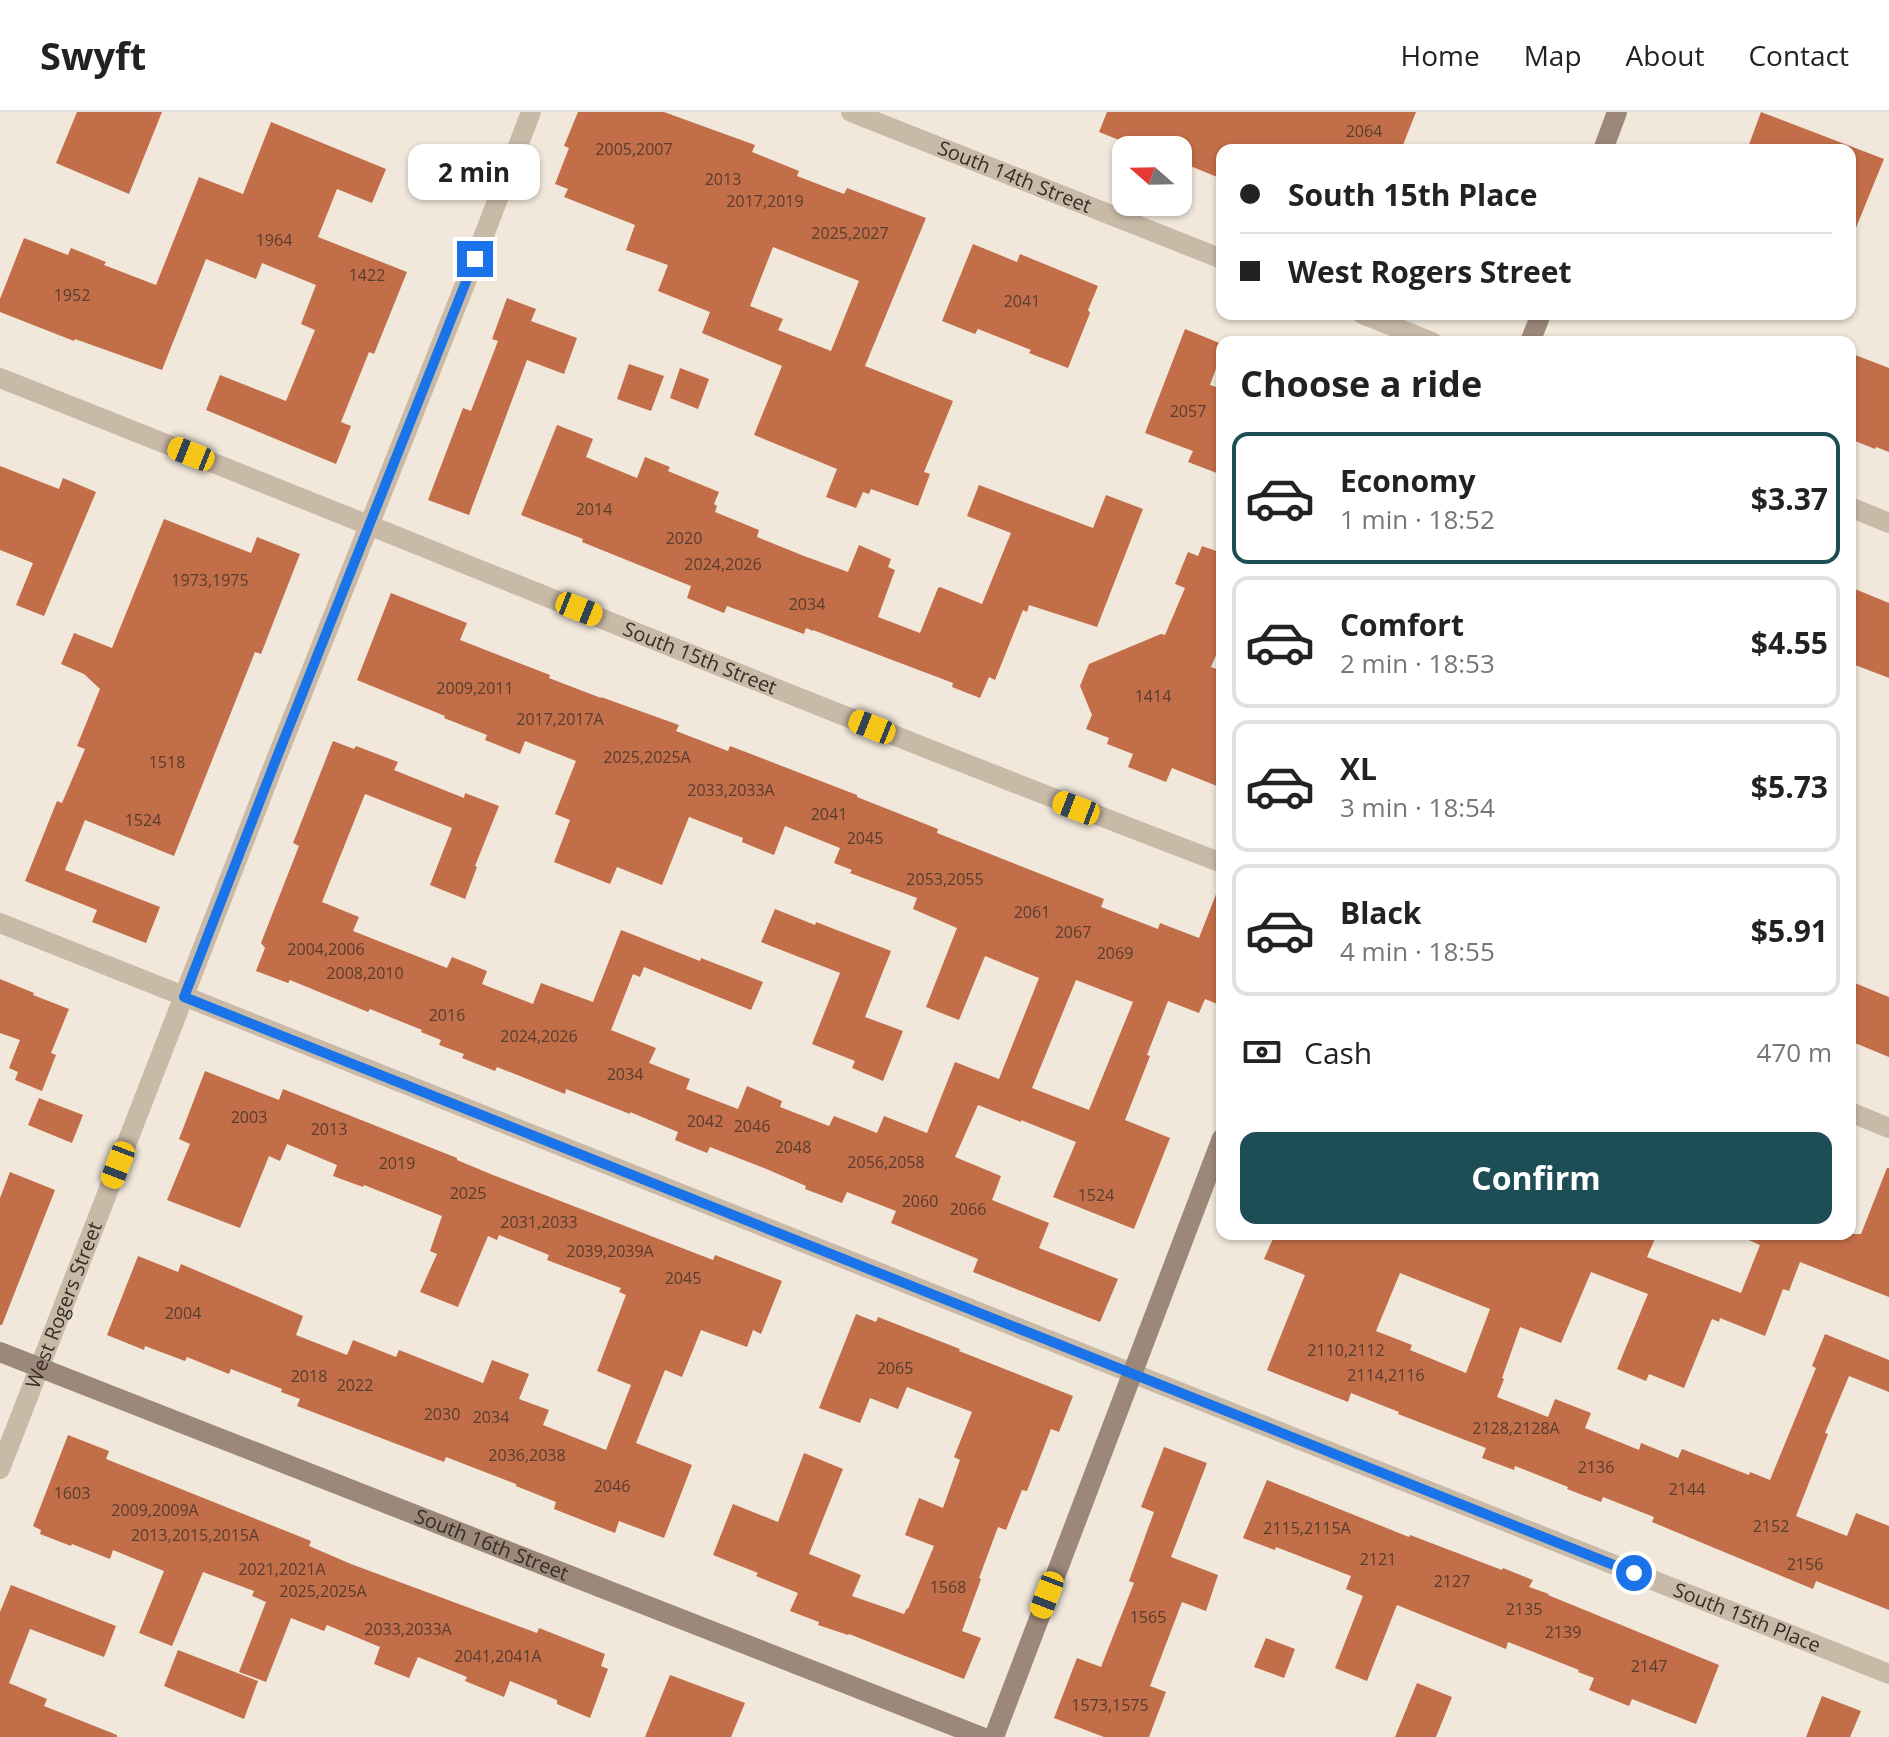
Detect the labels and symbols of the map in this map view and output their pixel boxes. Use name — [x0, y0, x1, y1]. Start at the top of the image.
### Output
house number: 2064 — [1346, 120, 1382, 142]
street label: South 14th Street — [934, 134, 1096, 219]
north arrow — [1112, 136, 1192, 216]
house number: 2005,2007 — [595, 138, 673, 160]
callout: 2 min — [409, 143, 541, 199]
house number: 2013 — [705, 168, 741, 190]
house number: 2017,2019 — [726, 190, 804, 212]
house number: 2025,2027 — [811, 222, 889, 244]
house number: 1964 — [256, 229, 292, 251]
route end — [457, 241, 493, 277]
house number: 1422 — [349, 264, 385, 286]
house number: 1952 — [54, 284, 90, 306]
house number: 2041 — [1004, 290, 1040, 312]
house number: 2057 — [1170, 400, 1206, 422]
car — [164, 434, 218, 474]
house number: 2014 — [576, 498, 612, 520]
house number: 2020 — [666, 527, 702, 549]
house number: 2024,2026 — [684, 553, 762, 575]
house number: 1973,1975 — [171, 569, 249, 591]
car — [552, 589, 606, 629]
house number: 2034 — [789, 593, 825, 615]
street label: South 15th Street — [619, 615, 781, 701]
house number: 2009,2011 — [436, 677, 514, 699]
house number: 1414 — [1135, 685, 1171, 707]
car — [845, 707, 899, 747]
house number: 2017,2017A — [516, 708, 605, 730]
house number: 2025,2025A — [603, 746, 692, 768]
house number: 1518 — [149, 751, 185, 773]
house number: 2033,2033A — [687, 779, 776, 801]
car — [1049, 788, 1103, 828]
house number: 2041 — [811, 803, 847, 825]
house number: 1524 — [125, 809, 161, 831]
house number: 2045 — [847, 827, 883, 849]
house number: 2053,2055 — [906, 868, 984, 890]
house number: 2061 — [1014, 901, 1050, 923]
house number: 2067 — [1055, 921, 1091, 943]
house number: 2004,2006 — [287, 938, 365, 960]
house number: 2069 — [1097, 942, 1133, 964]
house number: 2008,2010 — [326, 962, 404, 984]
house number: 2016 — [429, 1004, 465, 1026]
house number: 2024,2026 — [500, 1025, 578, 1047]
house number: 2034 — [607, 1063, 643, 1085]
house number: 2003 — [231, 1106, 267, 1128]
house number: 2042 — [687, 1110, 723, 1132]
house number: 2046 — [734, 1115, 770, 1137]
house number: 2013 — [311, 1118, 347, 1140]
house number: 2048 — [775, 1136, 811, 1158]
car — [98, 1138, 138, 1192]
house number: 2056,2058 — [847, 1151, 925, 1173]
house number: 2019 — [379, 1152, 415, 1174]
house number: 2025 — [450, 1182, 486, 1204]
house number: 1524 — [1078, 1184, 1114, 1206]
house number: 2060 — [902, 1190, 938, 1212]
house number: 2066 — [950, 1198, 986, 1220]
house number: 2031,2033 — [500, 1211, 578, 1233]
street label: West Rogers Street — [19, 1217, 108, 1392]
house number: 2039,2039A — [566, 1240, 655, 1262]
house number: 2045 — [665, 1267, 701, 1289]
house number: 2004 — [165, 1302, 201, 1324]
house number: 2110,2112 — [1307, 1339, 1385, 1361]
house number: 2065 — [877, 1357, 913, 1379]
house number: 2114,2116 — [1347, 1364, 1425, 1386]
house number: 2018 — [291, 1365, 327, 1387]
house number: 2022 — [337, 1374, 373, 1396]
house number: 2030 — [424, 1403, 460, 1425]
house number: 2034 — [473, 1406, 509, 1428]
house number: 2128,2128A — [1472, 1417, 1561, 1439]
house number: 2036,2038 — [488, 1444, 566, 1466]
house number: 2136 — [1578, 1456, 1614, 1478]
house number: 2046 — [594, 1475, 630, 1497]
house number: 2144 — [1669, 1478, 1705, 1500]
house number: 1603 — [54, 1482, 90, 1504]
house number: 2009,2009A — [111, 1499, 200, 1521]
street label: South 16th Street — [411, 1502, 573, 1587]
house number: 2152 — [1753, 1515, 1789, 1537]
house number: 2115,2115A — [1263, 1517, 1352, 1539]
house number: 2013,2015,2015A — [131, 1524, 260, 1546]
house number: 2121 — [1360, 1548, 1396, 1570]
house number: 2156 — [1787, 1553, 1823, 1575]
route start — [1616, 1555, 1652, 1591]
house number: 2021,2021A — [238, 1558, 327, 1580]
car — [1027, 1568, 1067, 1622]
house number: 2127 — [1434, 1570, 1470, 1592]
house number: 1568 — [930, 1576, 966, 1598]
street label: South 15th Place — [1670, 1576, 1825, 1659]
house number: 2025,2025A — [279, 1580, 368, 1602]
house number: 2135 — [1506, 1598, 1542, 1620]
house number: 1565 — [1130, 1606, 1166, 1628]
house number: 2033,2033A — [364, 1618, 453, 1640]
house number: 2139 — [1545, 1621, 1581, 1643]
house number: 2041,2041A — [454, 1645, 543, 1667]
house number: 2147 — [1631, 1655, 1667, 1677]
house number: 1573,1575 — [1071, 1694, 1149, 1716]

